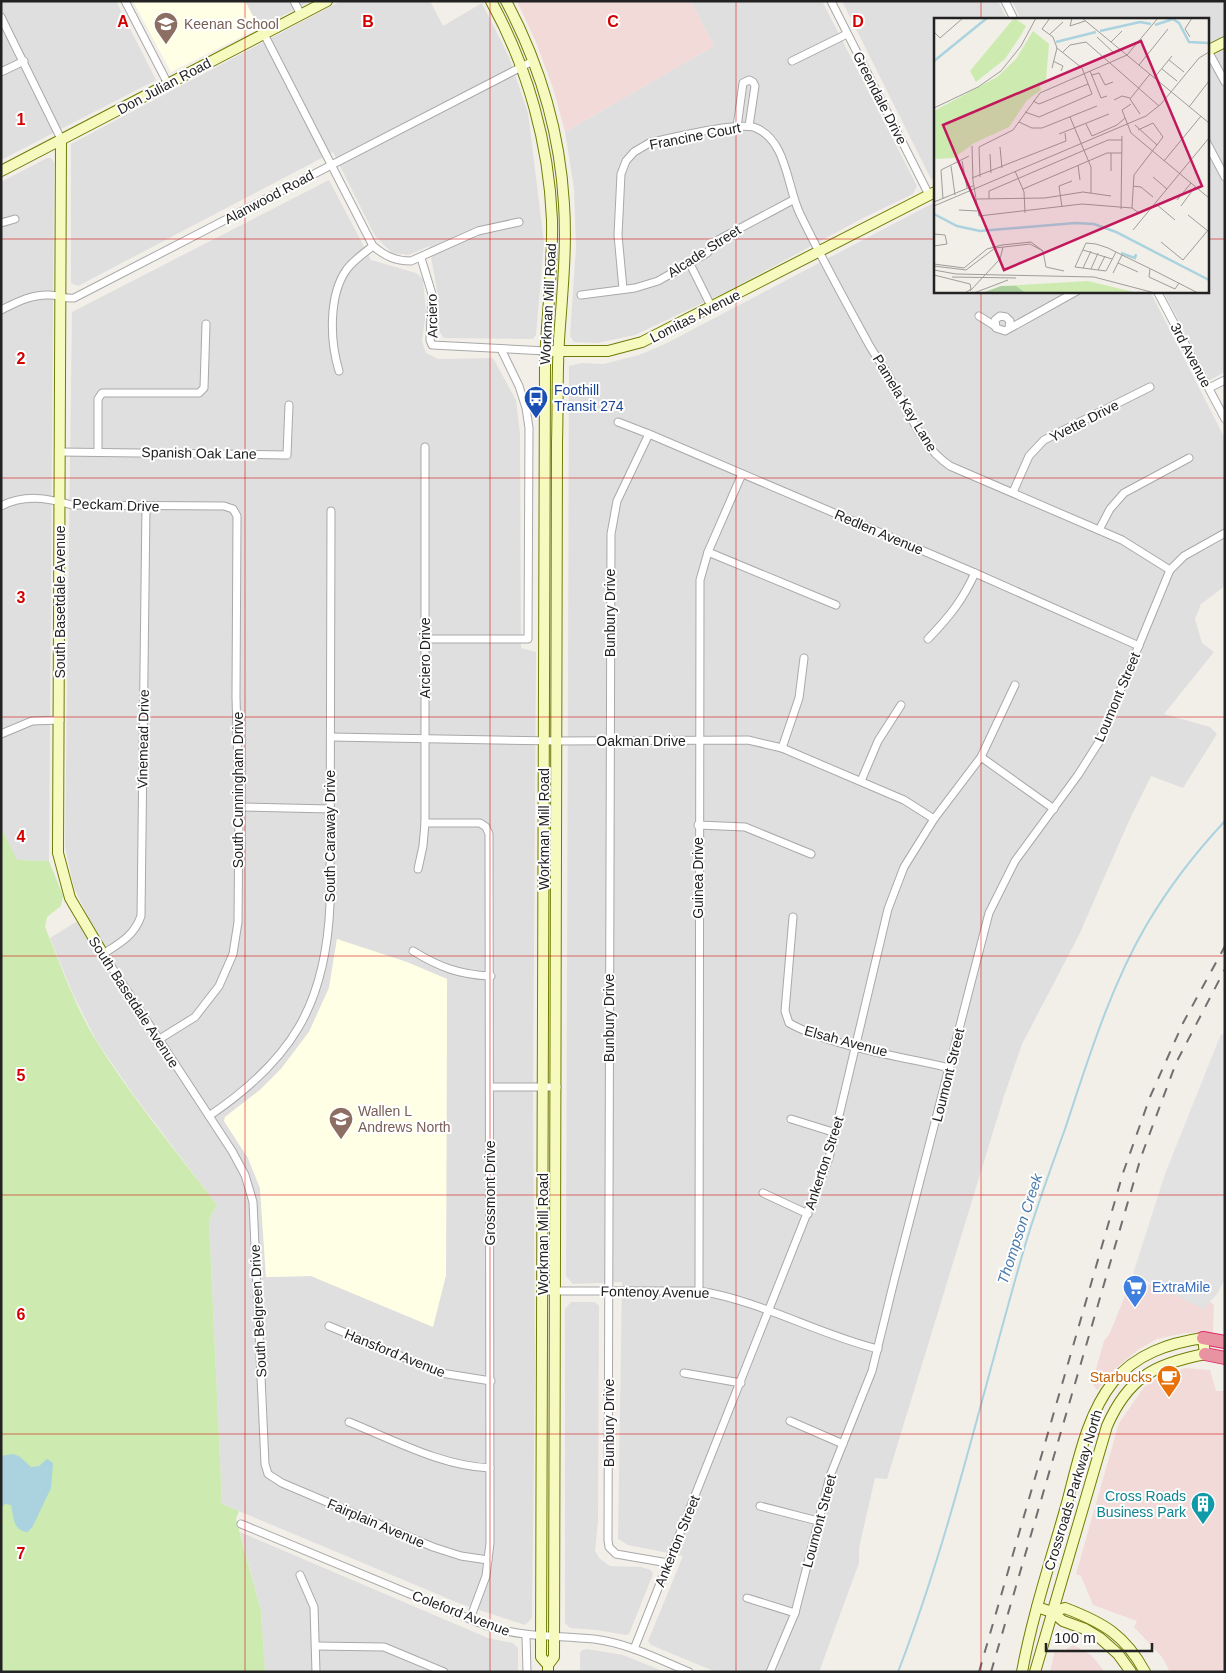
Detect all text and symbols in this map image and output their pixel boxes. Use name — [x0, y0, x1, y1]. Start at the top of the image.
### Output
school or university icon: Keenan School — [153, 11, 179, 45]
text: A — [117, 13, 129, 30]
text: B — [362, 13, 374, 30]
text: C — [607, 13, 619, 30]
text: D — [852, 13, 864, 30]
place label: Keenan School — [184, 16, 279, 32]
inset map — [934, 18, 1208, 292]
street label: Greendale Drive — [850, 49, 910, 147]
street label: Don Julian Road — [115, 55, 213, 117]
text: 1 — [17, 111, 26, 128]
street label: Francine Court — [648, 119, 742, 153]
street label: Alanwood Road — [222, 167, 316, 227]
street label: Alcade Street — [664, 221, 744, 281]
street label: Workman Mill Road — [537, 243, 559, 365]
street label: Lomitas Avenue — [647, 286, 743, 346]
street label: Arciero — [424, 293, 440, 338]
street label: 3rd Avenue — [1167, 320, 1215, 390]
text: 2 — [17, 350, 26, 367]
street label: Pamela Kay Lane — [870, 352, 940, 455]
place label: Foothill Transit 274 — [554, 382, 624, 414]
bus stop icon: Foothill Transit 274 — [523, 385, 549, 419]
street label: Yvette Drive — [1047, 397, 1121, 445]
street label: Spanish Oak Lane — [141, 444, 257, 462]
street label: Peckam Drive — [72, 495, 160, 515]
street label: Redlen Avenue — [832, 506, 926, 558]
street label: South Basetdale Avenue — [52, 525, 68, 679]
street label: Bunbury Drive — [602, 568, 618, 657]
text: 3 — [17, 589, 26, 606]
street label: Arciero Drive — [417, 617, 433, 698]
street label: Loumont Street — [1091, 650, 1143, 744]
street label: Vinemead Drive — [134, 689, 152, 789]
street label: South Cunningham Drive — [230, 712, 246, 868]
street label: Oakman Drive — [596, 733, 686, 749]
street label: Workman Mill Road — [536, 768, 552, 890]
street label: South Caraway Drive — [322, 770, 338, 902]
text: 4 — [17, 828, 26, 845]
street label: Guinea Drive — [690, 837, 706, 919]
street label: South Basetdale Avenue — [86, 933, 183, 1071]
street label: Bunbury Drive — [601, 973, 617, 1062]
street label: Elsah Avenue — [803, 1022, 890, 1060]
street label: Loumont Street — [929, 1027, 967, 1123]
text: 5 — [17, 1067, 26, 1084]
place label: Wallen L Andrews North — [358, 1103, 451, 1135]
school or university icon: Wallen L Andrews North — [328, 1106, 354, 1140]
street label: Ankerton Street — [801, 1114, 847, 1212]
street label: Grossmont Drive — [482, 1140, 498, 1246]
water label: Thompson Creek — [994, 1170, 1046, 1286]
street label: Workman Mill Road — [535, 1173, 551, 1295]
street label: South Belgreen Drive — [247, 1244, 269, 1378]
supermarket icon: ExtraMile — [1122, 1274, 1148, 1308]
place label: ExtraMile — [1152, 1279, 1211, 1295]
street label: Fontenoy Avenue — [601, 1283, 710, 1301]
text: 6 — [17, 1306, 26, 1323]
street label: Hansford Avenue — [342, 1326, 448, 1381]
cafe icon: Starbucks — [1156, 1364, 1182, 1398]
place label: Starbucks — [1090, 1369, 1152, 1385]
street label: Bunbury Drive — [601, 1378, 617, 1467]
street label: Crossroads Parkway North — [1041, 1408, 1105, 1572]
street label: Loumont Street — [799, 1473, 839, 1569]
place label: Cross Roads Business Park — [1097, 1488, 1187, 1520]
building icon: Cross Roads Business Park — [1190, 1491, 1216, 1525]
street label: Ankerton Street — [651, 1493, 703, 1589]
street label: Fairplain Avenue — [325, 1495, 427, 1551]
text: 7 — [17, 1545, 26, 1562]
street label: Coleford Avenue — [410, 1587, 512, 1639]
scale bar — [1046, 1620, 1152, 1652]
text: 100 m — [1054, 1629, 1096, 1646]

